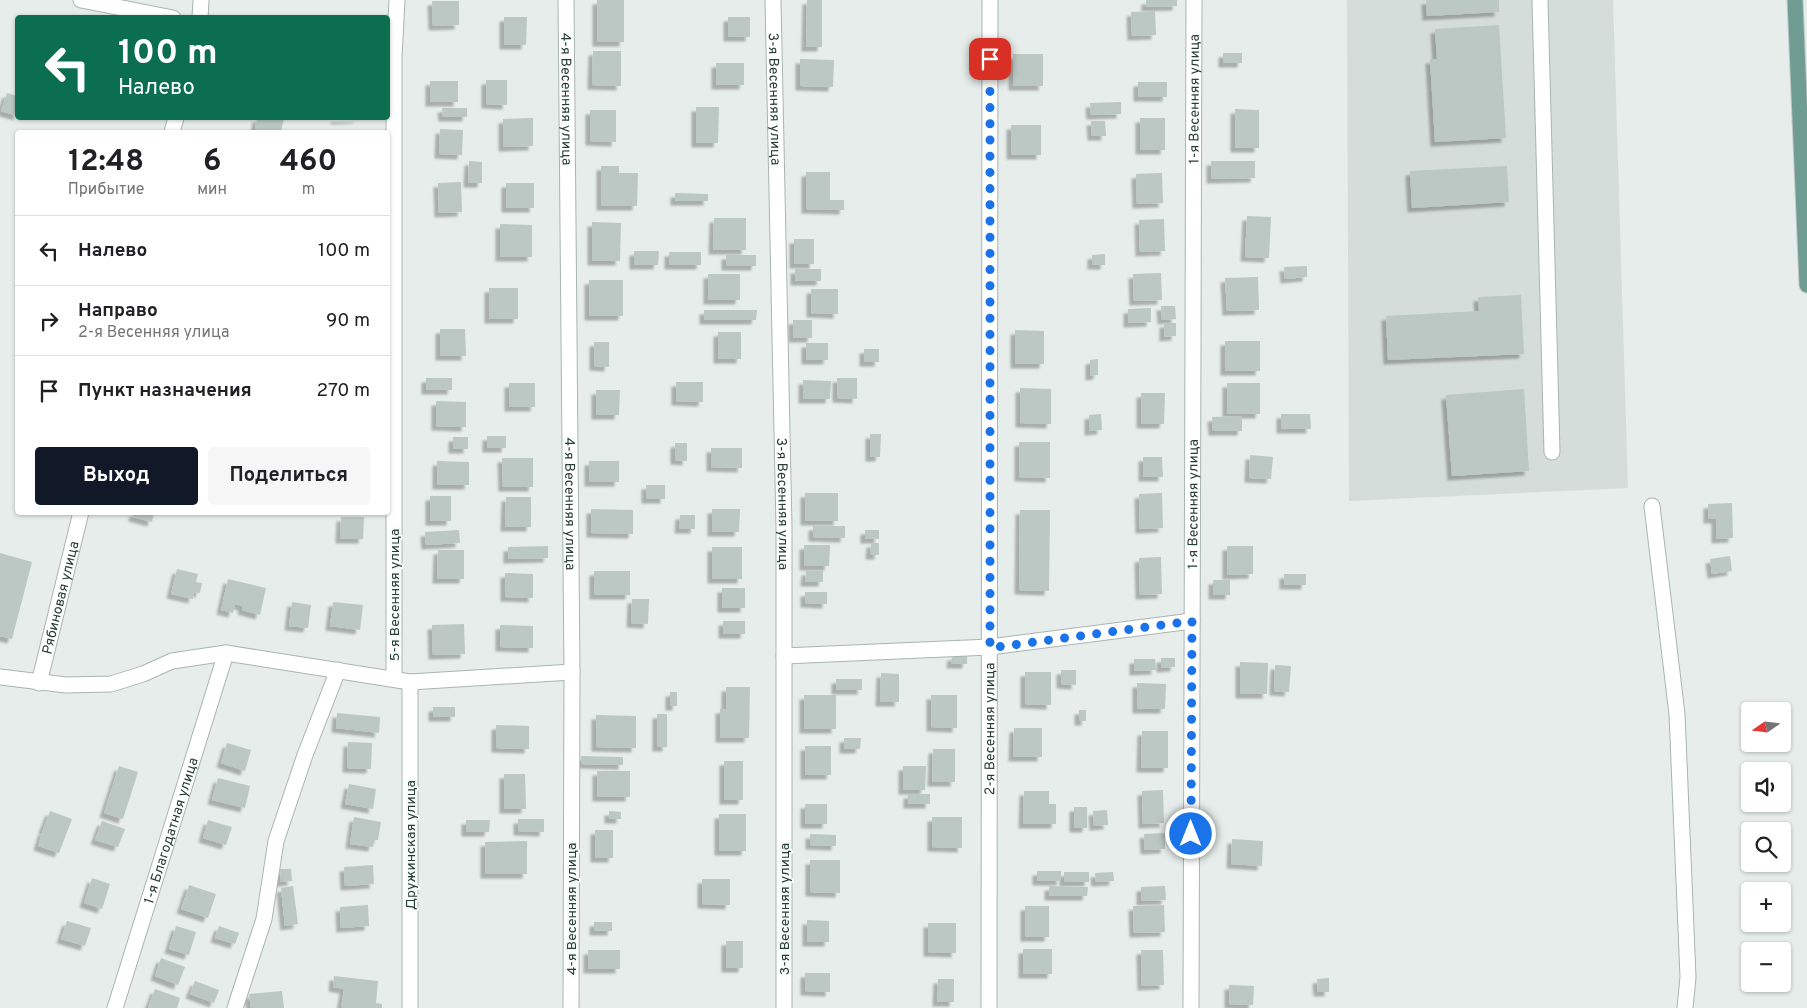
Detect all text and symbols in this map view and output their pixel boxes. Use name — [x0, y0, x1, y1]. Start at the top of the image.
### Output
text: 100 m — [118, 32, 218, 76]
street label: 4-я Весенняя улица — [556, 33, 574, 165]
street label: 3-я Весенняя улица — [764, 33, 783, 165]
street label: 1-я Весенняя улица — [1187, 34, 1204, 164]
icon: left — [35, 35, 100, 100]
pin — [969, 38, 1011, 80]
icon: arrive — [976, 45, 1004, 73]
text: Налево — [118, 75, 195, 102]
text: 12:48 — [68, 144, 144, 181]
text: 6 — [203, 144, 221, 181]
text: 460 — [280, 144, 337, 181]
text: Прибытие — [68, 180, 144, 200]
text: мин — [197, 180, 227, 200]
text: m — [302, 180, 315, 200]
icon: left — [35, 237, 63, 265]
text: Налево — [78, 239, 147, 263]
text: 100 m — [318, 239, 370, 263]
text: Направо — [78, 299, 158, 323]
icon: right — [35, 307, 63, 335]
text: 90 m — [326, 309, 370, 333]
text: 2-я Весенняя улица — [78, 323, 229, 343]
icon: arrive — [35, 377, 63, 405]
text: Пункт назначения — [78, 379, 252, 403]
text: 270 m — [316, 379, 370, 403]
street label: 4-я Весенняя улица — [560, 438, 578, 570]
street label: 3-я Весенняя улица — [772, 438, 791, 570]
street label: 1-я Весенняя улица — [1185, 439, 1203, 569]
button: Выход — [35, 447, 198, 505]
button: Поделиться — [208, 447, 370, 505]
street label: 5-я Весенняя улица — [387, 529, 404, 661]
street label: Рябиновая улица — [39, 540, 84, 656]
street label: 2-я Весенняя улица — [982, 663, 999, 795]
north arrow — [1741, 702, 1791, 752]
map controls — [1741, 702, 1791, 992]
street label: 1-я Благодатная улица — [141, 756, 203, 906]
button: sound — [1741, 762, 1791, 812]
street label: Дружинская улица — [403, 780, 420, 910]
position arrow — [1164, 807, 1216, 859]
button: search — [1741, 822, 1791, 872]
street label: 4-я Весенняя улица — [564, 843, 581, 975]
street label: 3-я Весенняя улица — [777, 843, 794, 975]
button: + — [1741, 882, 1791, 932]
button: − — [1741, 942, 1791, 992]

